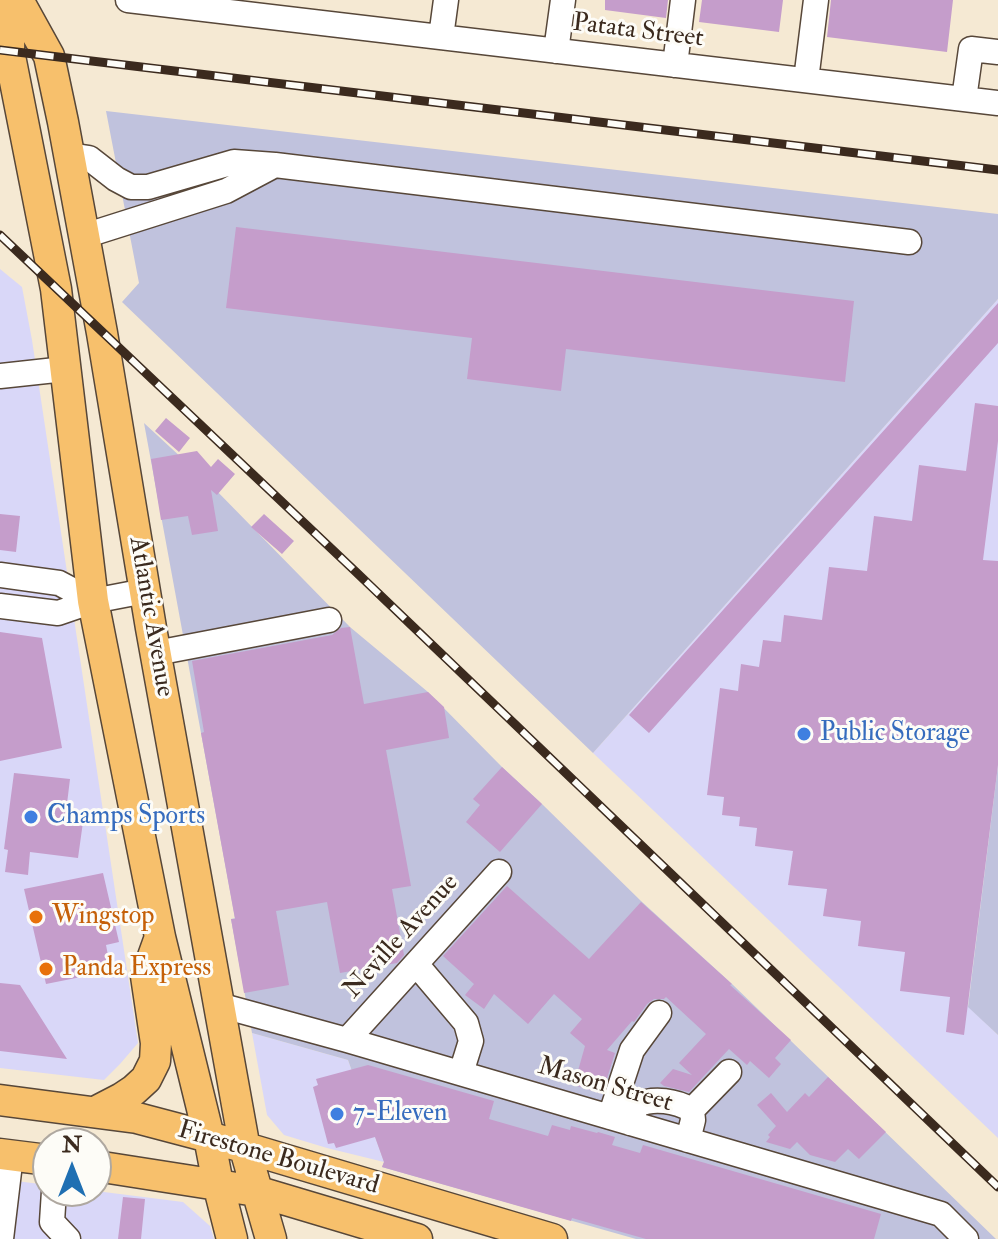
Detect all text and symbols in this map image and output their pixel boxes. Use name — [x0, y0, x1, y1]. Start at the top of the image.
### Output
street label: Patata Street — [571, 8, 705, 56]
street label: Atlantic Avenue — [121, 535, 179, 699]
place label: Public Storage — [820, 718, 970, 750]
marker: Public Storage — [795, 725, 813, 743]
place label: Champs Sports — [47, 801, 205, 833]
marker: Champs Sports — [22, 808, 40, 826]
street label: Neville Avenue — [338, 868, 466, 1006]
place label: Wingstop — [52, 901, 154, 933]
marker: Wingstop — [27, 908, 45, 926]
place label: Panda Express — [62, 953, 211, 985]
marker: Panda Express — [37, 960, 55, 978]
street label: Mason Street — [534, 1052, 676, 1120]
place label: 7-Eleven — [353, 1098, 447, 1130]
marker: 7-Eleven — [328, 1105, 346, 1123]
street label: Firestone Boulevard — [174, 1115, 382, 1203]
north arrow — [32, 1127, 112, 1207]
text: N — [62, 1131, 82, 1159]

